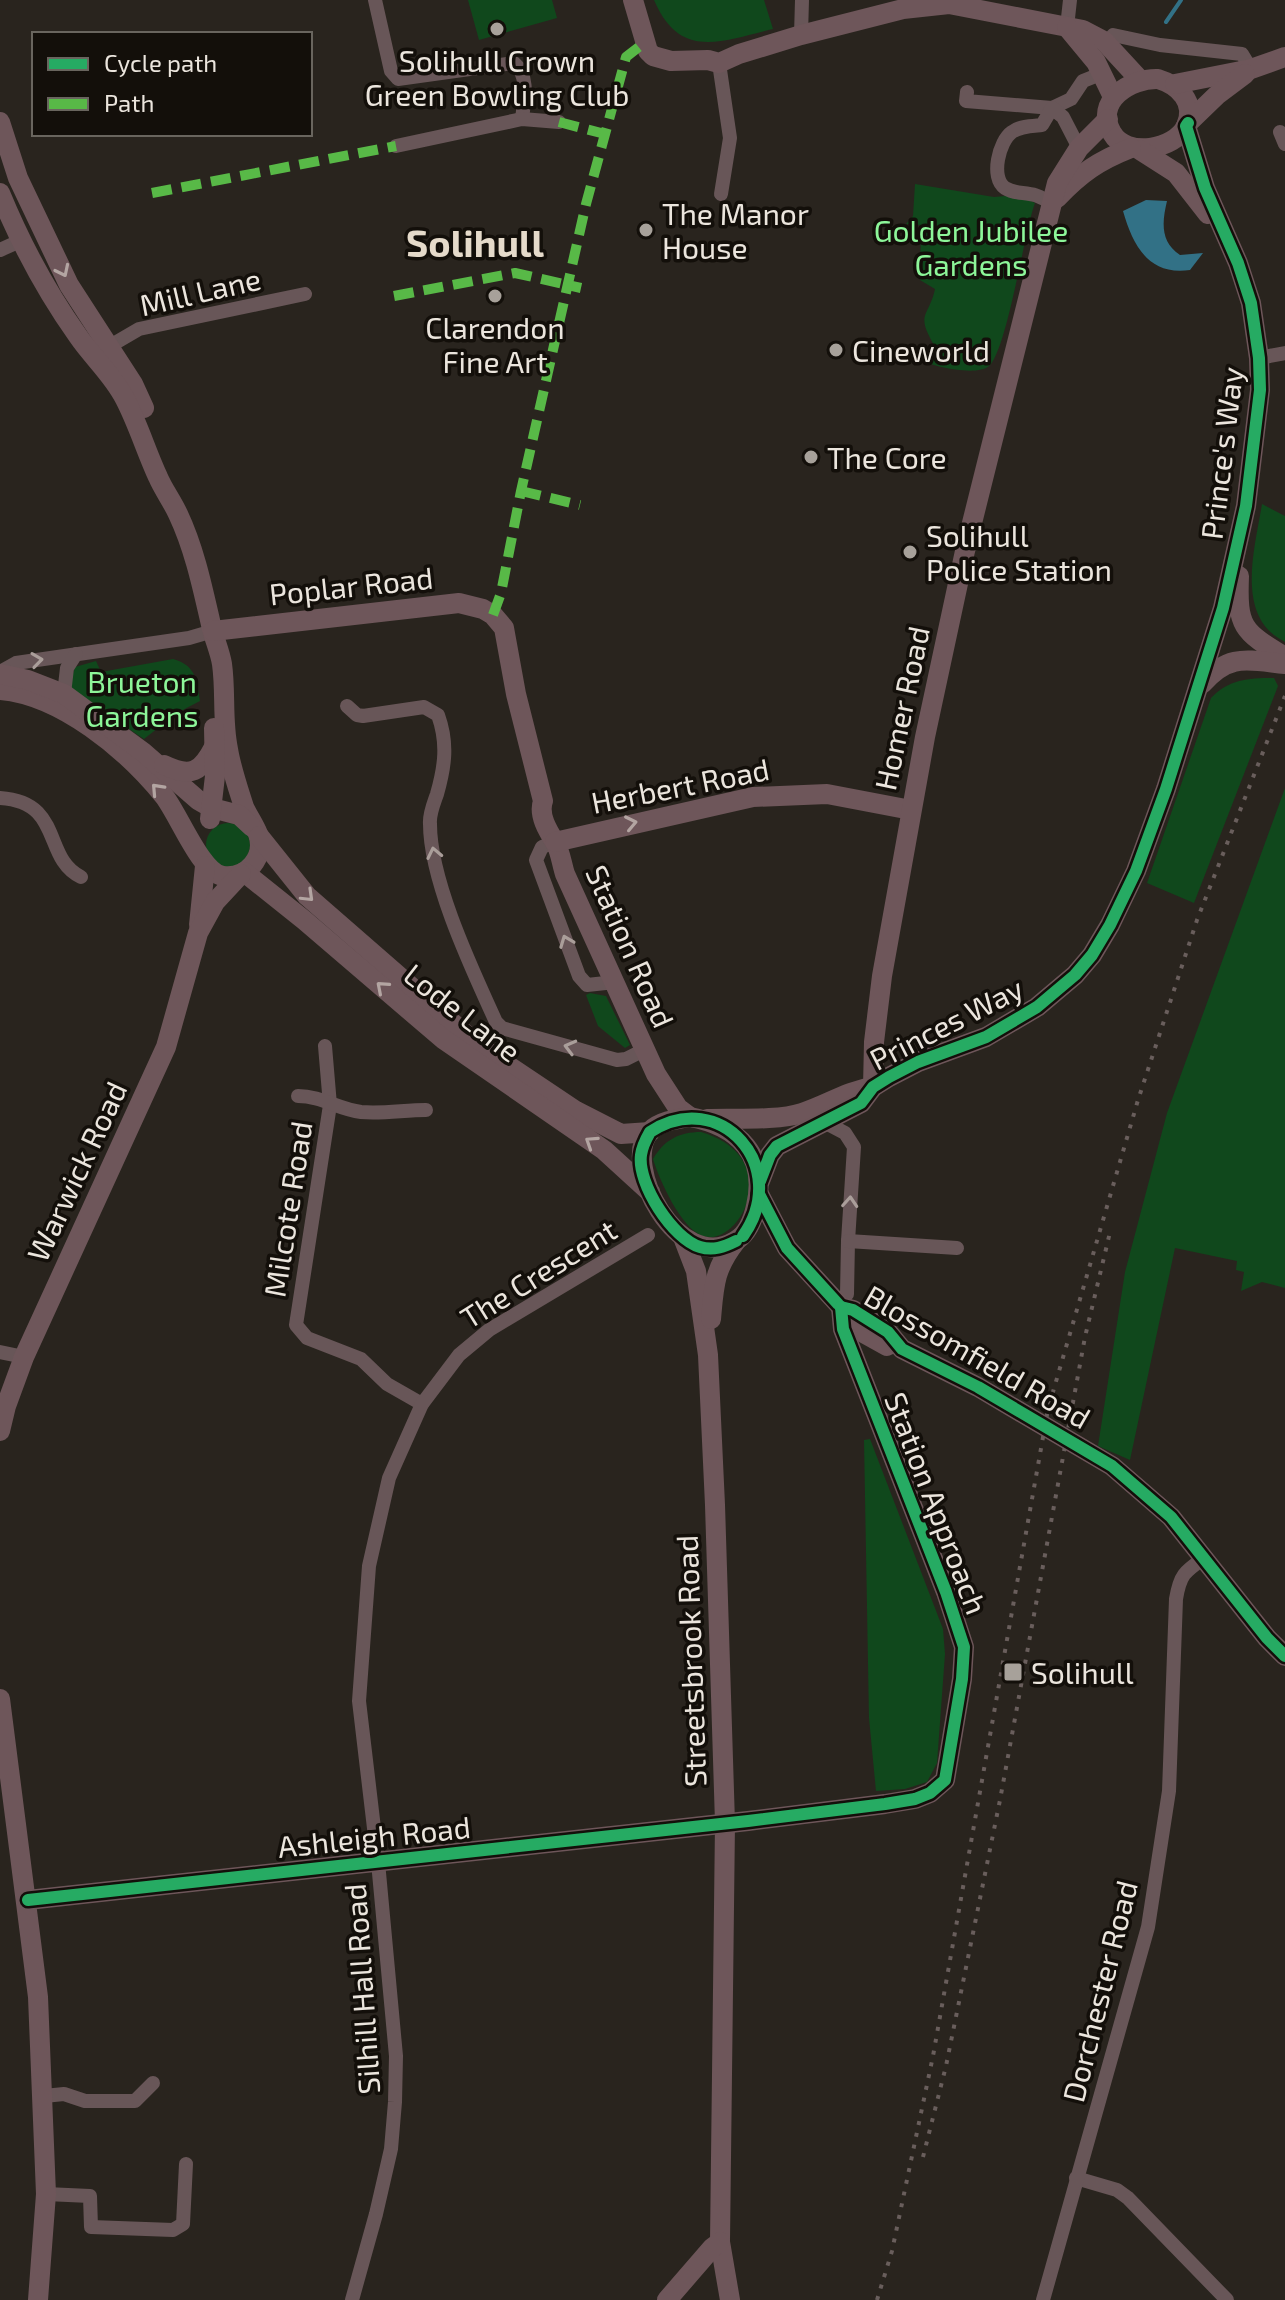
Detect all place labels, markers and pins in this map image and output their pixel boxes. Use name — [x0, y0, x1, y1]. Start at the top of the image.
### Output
marker: Solihull Crown Green Bowling Club — [488, 20, 506, 38]
place label: Solihull Crown Green Bowling Club — [365, 42, 629, 112]
place label: The Manor House — [662, 195, 809, 265]
marker: The Manor House — [637, 221, 655, 239]
marker: Clarendon Fine Art — [486, 287, 504, 305]
place label: Clarendon Fine Art — [425, 309, 565, 379]
place label: Cineworld — [852, 332, 990, 368]
marker: Cineworld — [827, 341, 845, 359]
place label: The Core — [827, 439, 947, 475]
marker: The Core — [802, 448, 820, 466]
place label: Solihull Police Station — [926, 517, 1112, 587]
marker: Solihull Police Station — [901, 543, 919, 561]
place label: Solihull — [1031, 1654, 1134, 1690]
marker: Solihull — [1002, 1661, 1024, 1683]

